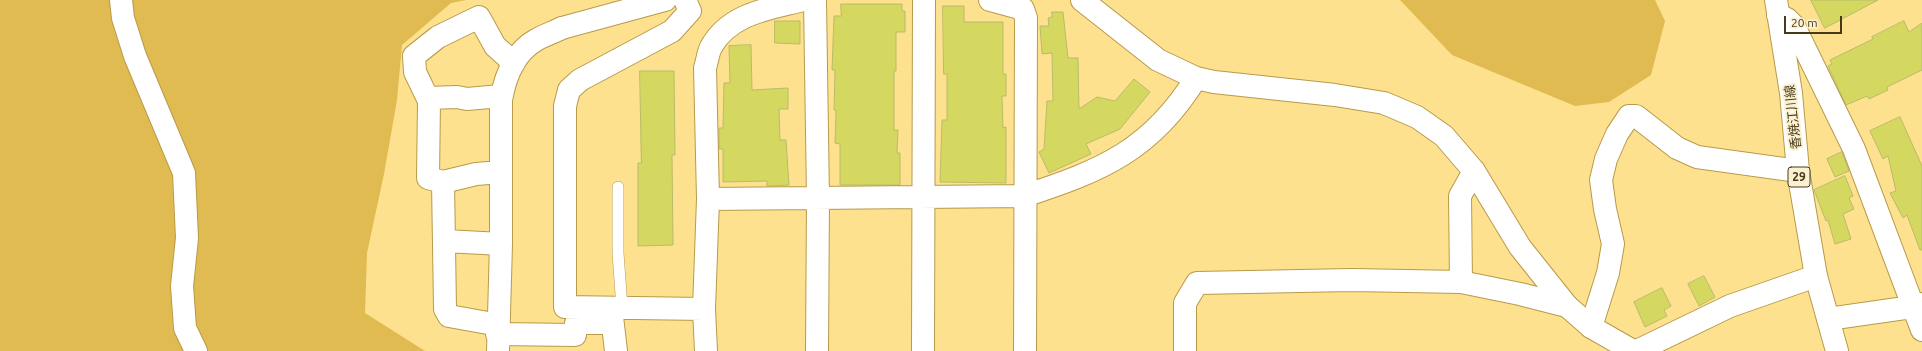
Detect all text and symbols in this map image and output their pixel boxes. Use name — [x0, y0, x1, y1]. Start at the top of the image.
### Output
scale bar — [1786, 8, 1844, 34]
text: 20 m — [1791, 16, 1818, 29]
street label: 香焼江川線 — [1782, 84, 1804, 150]
road number: 29 — [1788, 167, 1810, 187]

